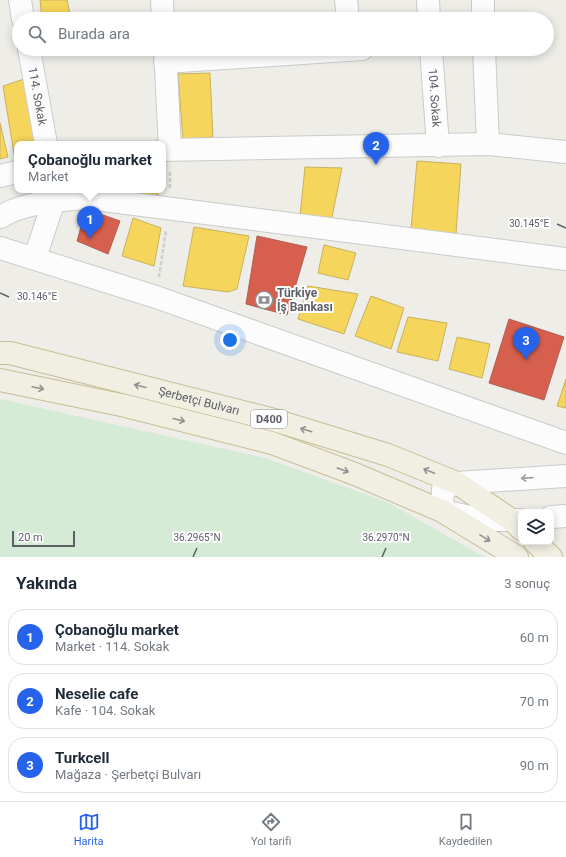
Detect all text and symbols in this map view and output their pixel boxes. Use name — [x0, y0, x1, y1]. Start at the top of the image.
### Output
search box — [12, 12, 554, 56]
icon: search — [26, 23, 48, 45]
text: Burada ara — [58, 25, 130, 43]
street label: 114. Sokak — [25, 66, 50, 127]
street label: 104. Sokak — [425, 68, 444, 129]
pin: 2 — [363, 132, 389, 165]
popup — [14, 141, 166, 193]
text: Çobanoğlu market — [28, 151, 152, 169]
text: Market — [28, 169, 69, 184]
pin: 1 — [77, 206, 103, 239]
text: 30.145°E — [509, 218, 549, 229]
place label: Türkiye İş Bankası — [277, 286, 333, 314]
bank icon: Türkiye İş Bankası — [254, 290, 274, 310]
text: 30.146°E — [17, 291, 57, 302]
pin: 3 — [513, 327, 539, 360]
your location — [220, 330, 240, 350]
one-way arrow — [133, 382, 146, 389]
one-way arrow — [31, 384, 44, 392]
street label: Şerbetçi Bulvarı — [157, 384, 241, 418]
road number: D400 — [251, 410, 287, 428]
one-way arrow — [172, 416, 185, 424]
one-way arrow — [300, 426, 313, 433]
one-way arrow — [336, 466, 348, 474]
one-way arrow — [423, 467, 435, 475]
one-way arrow — [521, 475, 534, 482]
map controls — [518, 509, 554, 545]
button: layers — [518, 509, 554, 545]
scale bar — [12, 529, 75, 548]
text: 20 m — [18, 531, 43, 544]
text: 36.2965°N — [173, 532, 221, 543]
text: 36.2970°N — [362, 532, 410, 543]
one-way arrow — [479, 534, 491, 542]
text: Yakında — [16, 573, 77, 593]
text: 3 sonuç — [504, 576, 550, 591]
text: Çobanoğlu market — [55, 621, 179, 639]
text: 1 — [26, 630, 34, 645]
text: 60 m — [520, 630, 549, 645]
text: Market · 114. Sokak — [55, 639, 169, 654]
text: Neselie cafe — [55, 685, 138, 703]
text: 2 — [26, 694, 34, 709]
text: 70 m — [520, 694, 549, 709]
text: Kafe · 104. Sokak — [55, 703, 155, 718]
text: Turkcell — [55, 749, 109, 767]
text: 3 — [26, 758, 34, 773]
text: 90 m — [520, 758, 549, 773]
text: Mağaza · Şerbetçi Bulvarı — [55, 767, 201, 782]
tab: Harita — [74, 811, 104, 848]
tab: Yol tarifi — [251, 811, 291, 848]
tab: Kaydedilen — [439, 811, 492, 848]

